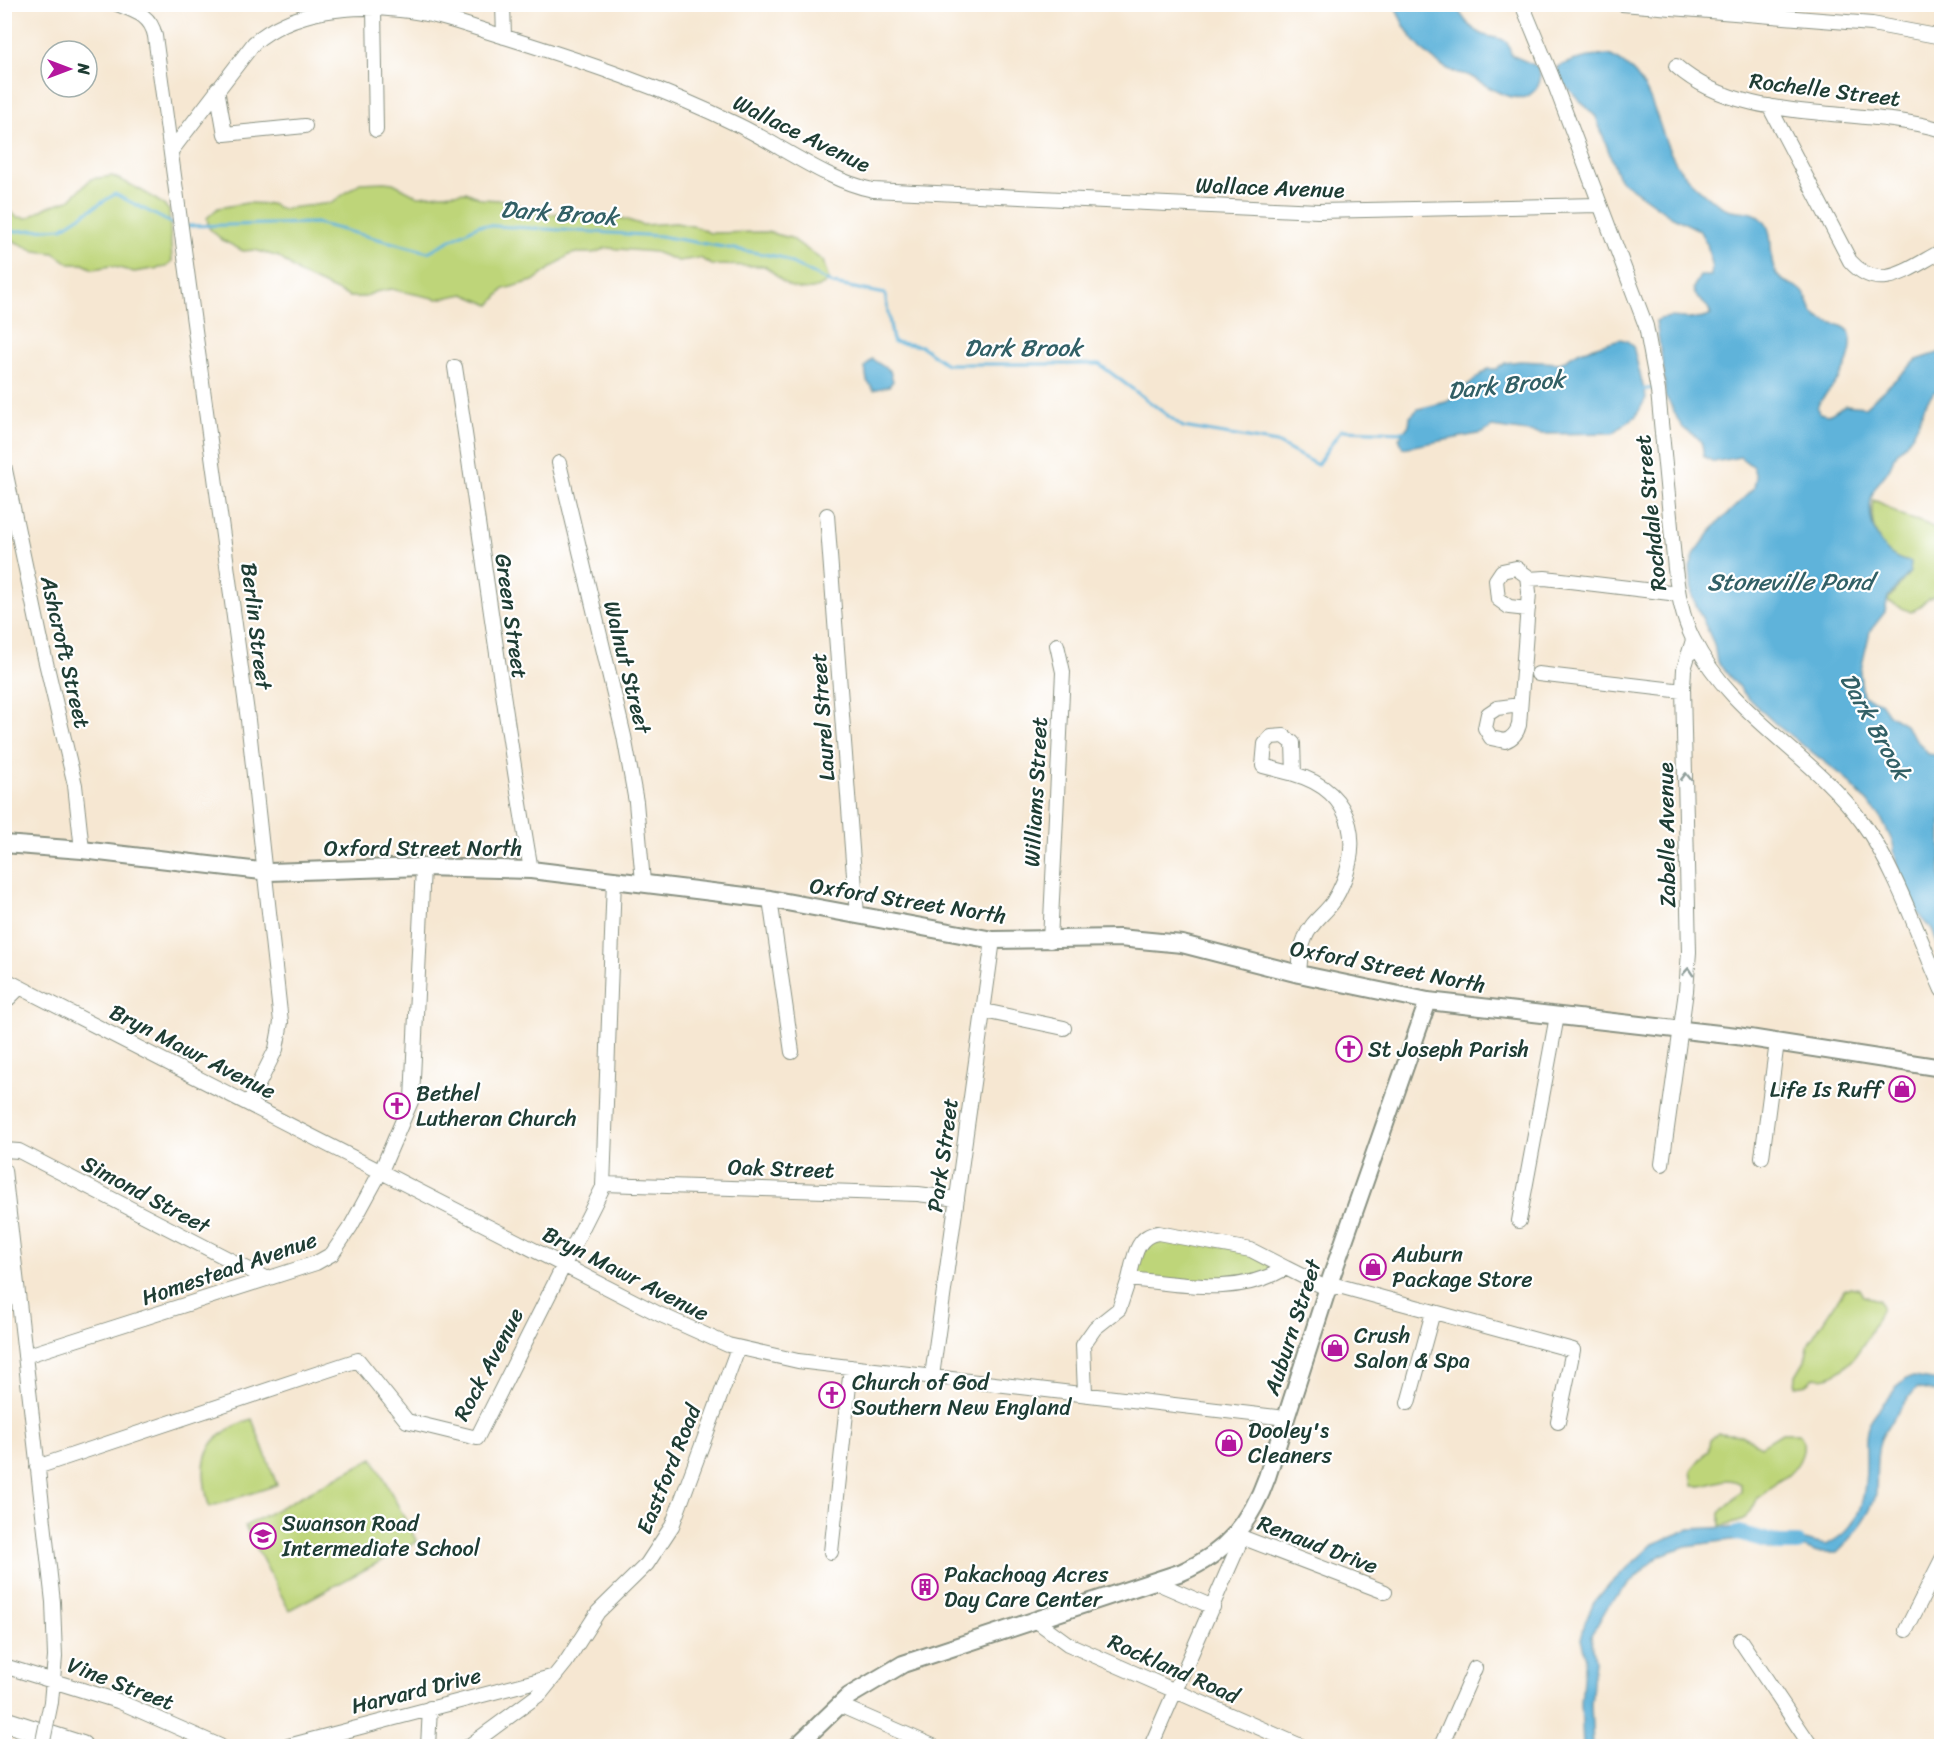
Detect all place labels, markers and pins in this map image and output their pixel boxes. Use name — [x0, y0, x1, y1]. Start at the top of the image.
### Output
place label: St Joseph Parish — [1368, 1030, 1529, 1069]
church icon: St Joseph Parish — [1334, 1034, 1364, 1064]
place label: Life Is Ruff — [1770, 1070, 1886, 1109]
place label: Bethel Lutheran Church — [416, 1074, 577, 1138]
shop icon: Life Is Ruff — [1887, 1074, 1917, 1104]
church icon: Bethel Lutheran Church — [382, 1091, 412, 1121]
place label: Auburn Package Store — [1391, 1235, 1532, 1299]
shop icon: Auburn Package Store — [1358, 1252, 1388, 1282]
place label: Crush Salon & Spa — [1354, 1316, 1470, 1380]
shop icon: Crush Salon & Spa — [1320, 1333, 1350, 1363]
place label: Church of God Southern New England — [852, 1363, 1072, 1427]
church icon: Church of God Southern New England — [817, 1380, 847, 1410]
place label: Dooley's Cleaners — [1248, 1411, 1333, 1475]
shop icon: Dooley's Cleaners — [1214, 1428, 1244, 1458]
place label: Swanson Road Intermediate School — [281, 1504, 481, 1568]
school or university icon: Swanson Road Intermediate School — [248, 1521, 278, 1551]
place label: Pakachoag Acres Day Care Center — [944, 1555, 1109, 1619]
building icon: Pakachoag Acres Day Care Center — [910, 1572, 940, 1602]

